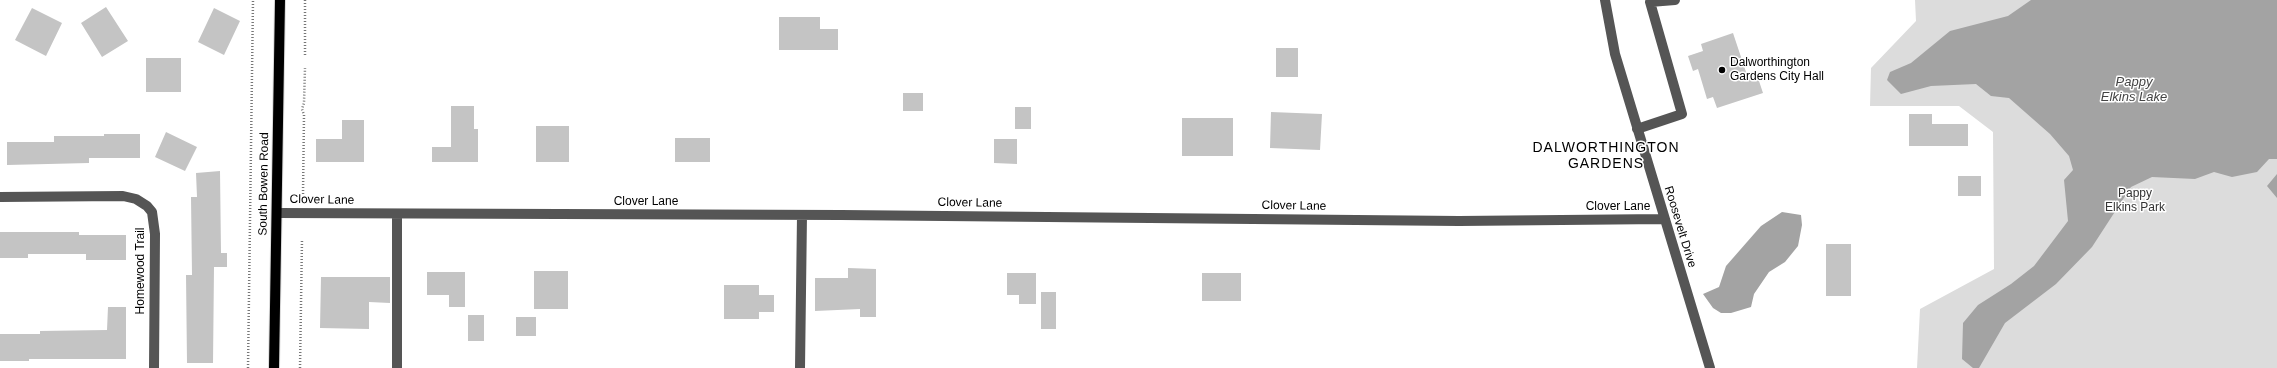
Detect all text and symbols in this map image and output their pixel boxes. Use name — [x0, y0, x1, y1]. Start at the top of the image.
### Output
place label: Dalworthington Gardens City Hall — [1730, 56, 1824, 84]
marker: Dalworthington Gardens City Hall — [1717, 65, 1727, 75]
water label: Pappy Elkins Lake — [2101, 74, 2167, 105]
street label: South Bowen Road — [256, 132, 272, 236]
district label: DALWORTHINGTON GARDENS — [1532, 140, 1680, 172]
street label: Roosevelt Drive — [1661, 184, 1699, 270]
park label: Pappy Elkins Park — [2105, 187, 2165, 215]
street label: Clover Lane — [290, 192, 354, 208]
street label: Clover Lane — [614, 195, 678, 209]
street label: Clover Lane — [938, 195, 1002, 211]
street label: Clover Lane — [1262, 198, 1326, 214]
street label: Clover Lane — [1586, 200, 1650, 214]
street label: Homewood Trail — [134, 228, 148, 314]

